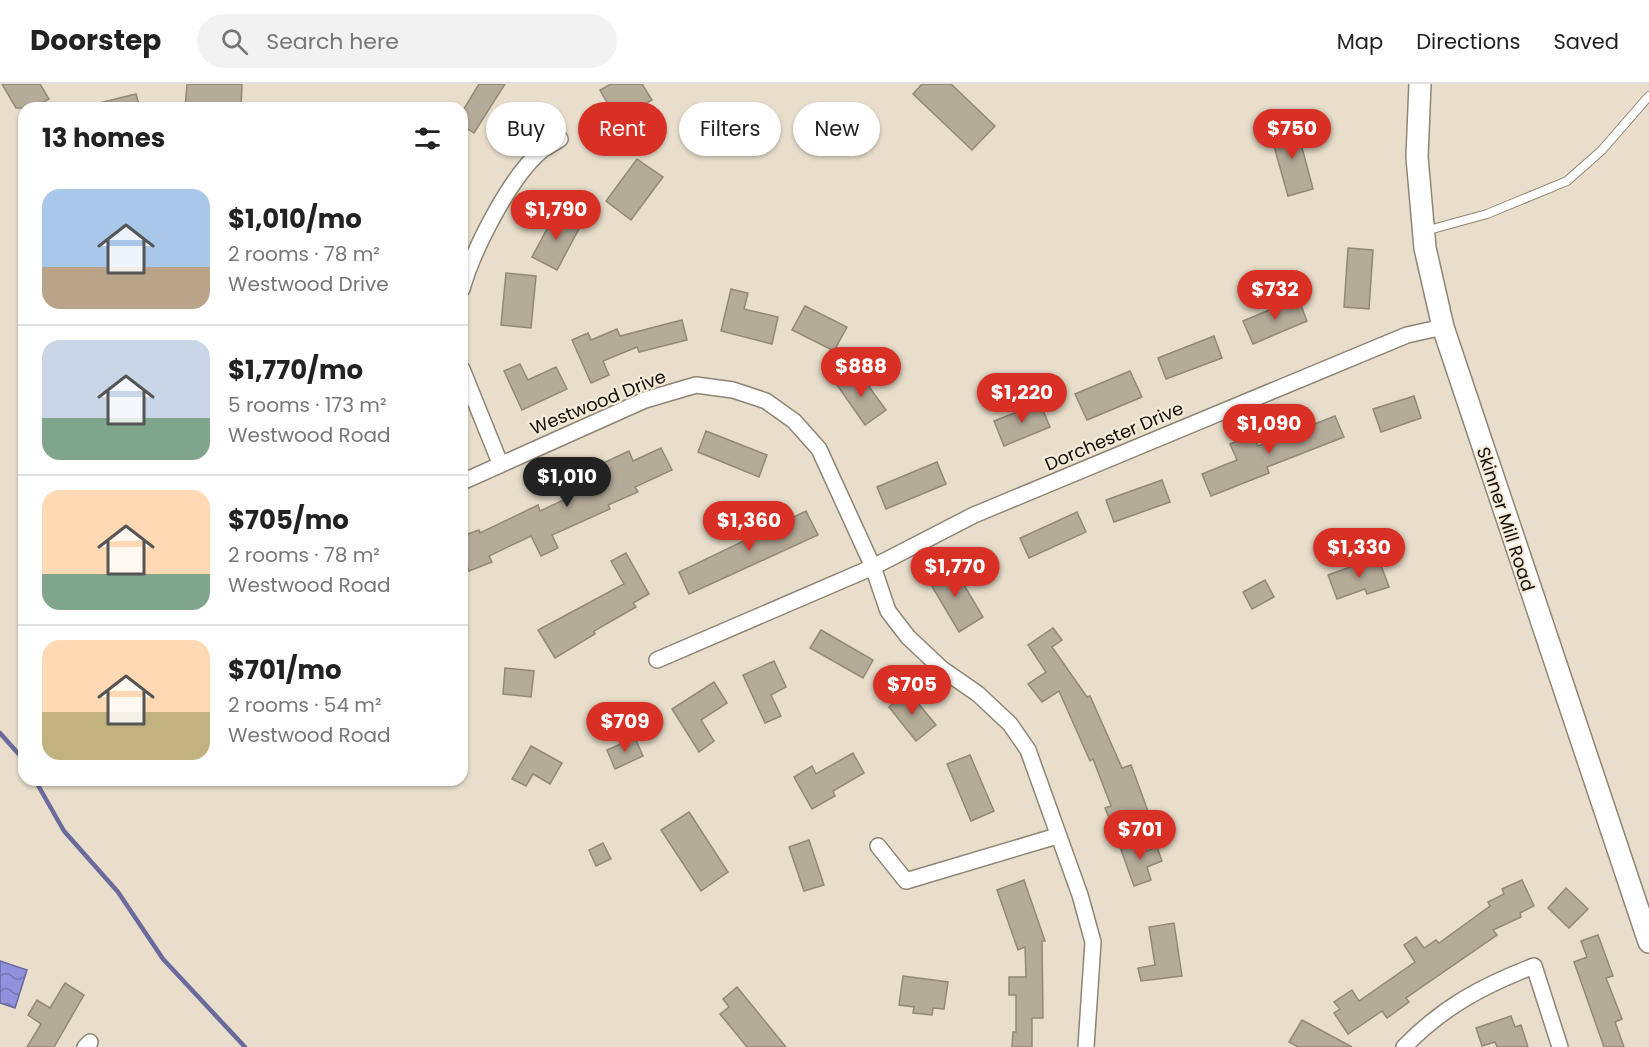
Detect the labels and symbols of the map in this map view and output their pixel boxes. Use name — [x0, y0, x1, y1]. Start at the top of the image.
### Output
pin: $750 — [1256, 109, 1328, 160]
pin: $1,790 — [507, 190, 605, 241]
pin: $732 — [1239, 270, 1311, 321]
pin: $888 — [825, 347, 897, 398]
street label: Westwood Drive — [526, 363, 670, 441]
pin: $1,220 — [973, 373, 1071, 424]
street label: Dorchester Drive — [1041, 396, 1187, 476]
pin: $1,090 — [1220, 404, 1318, 455]
street label: Skinner Mill Road — [1471, 444, 1541, 594]
pin: $1,010 — [518, 457, 616, 508]
pin: $1,360 — [700, 501, 798, 552]
pin: $1,330 — [1310, 528, 1408, 579]
pin: $1,770 — [906, 547, 1004, 598]
pin: $705 — [876, 665, 948, 716]
pin: $709 — [589, 702, 661, 753]
pin: $701 — [1104, 810, 1176, 861]

